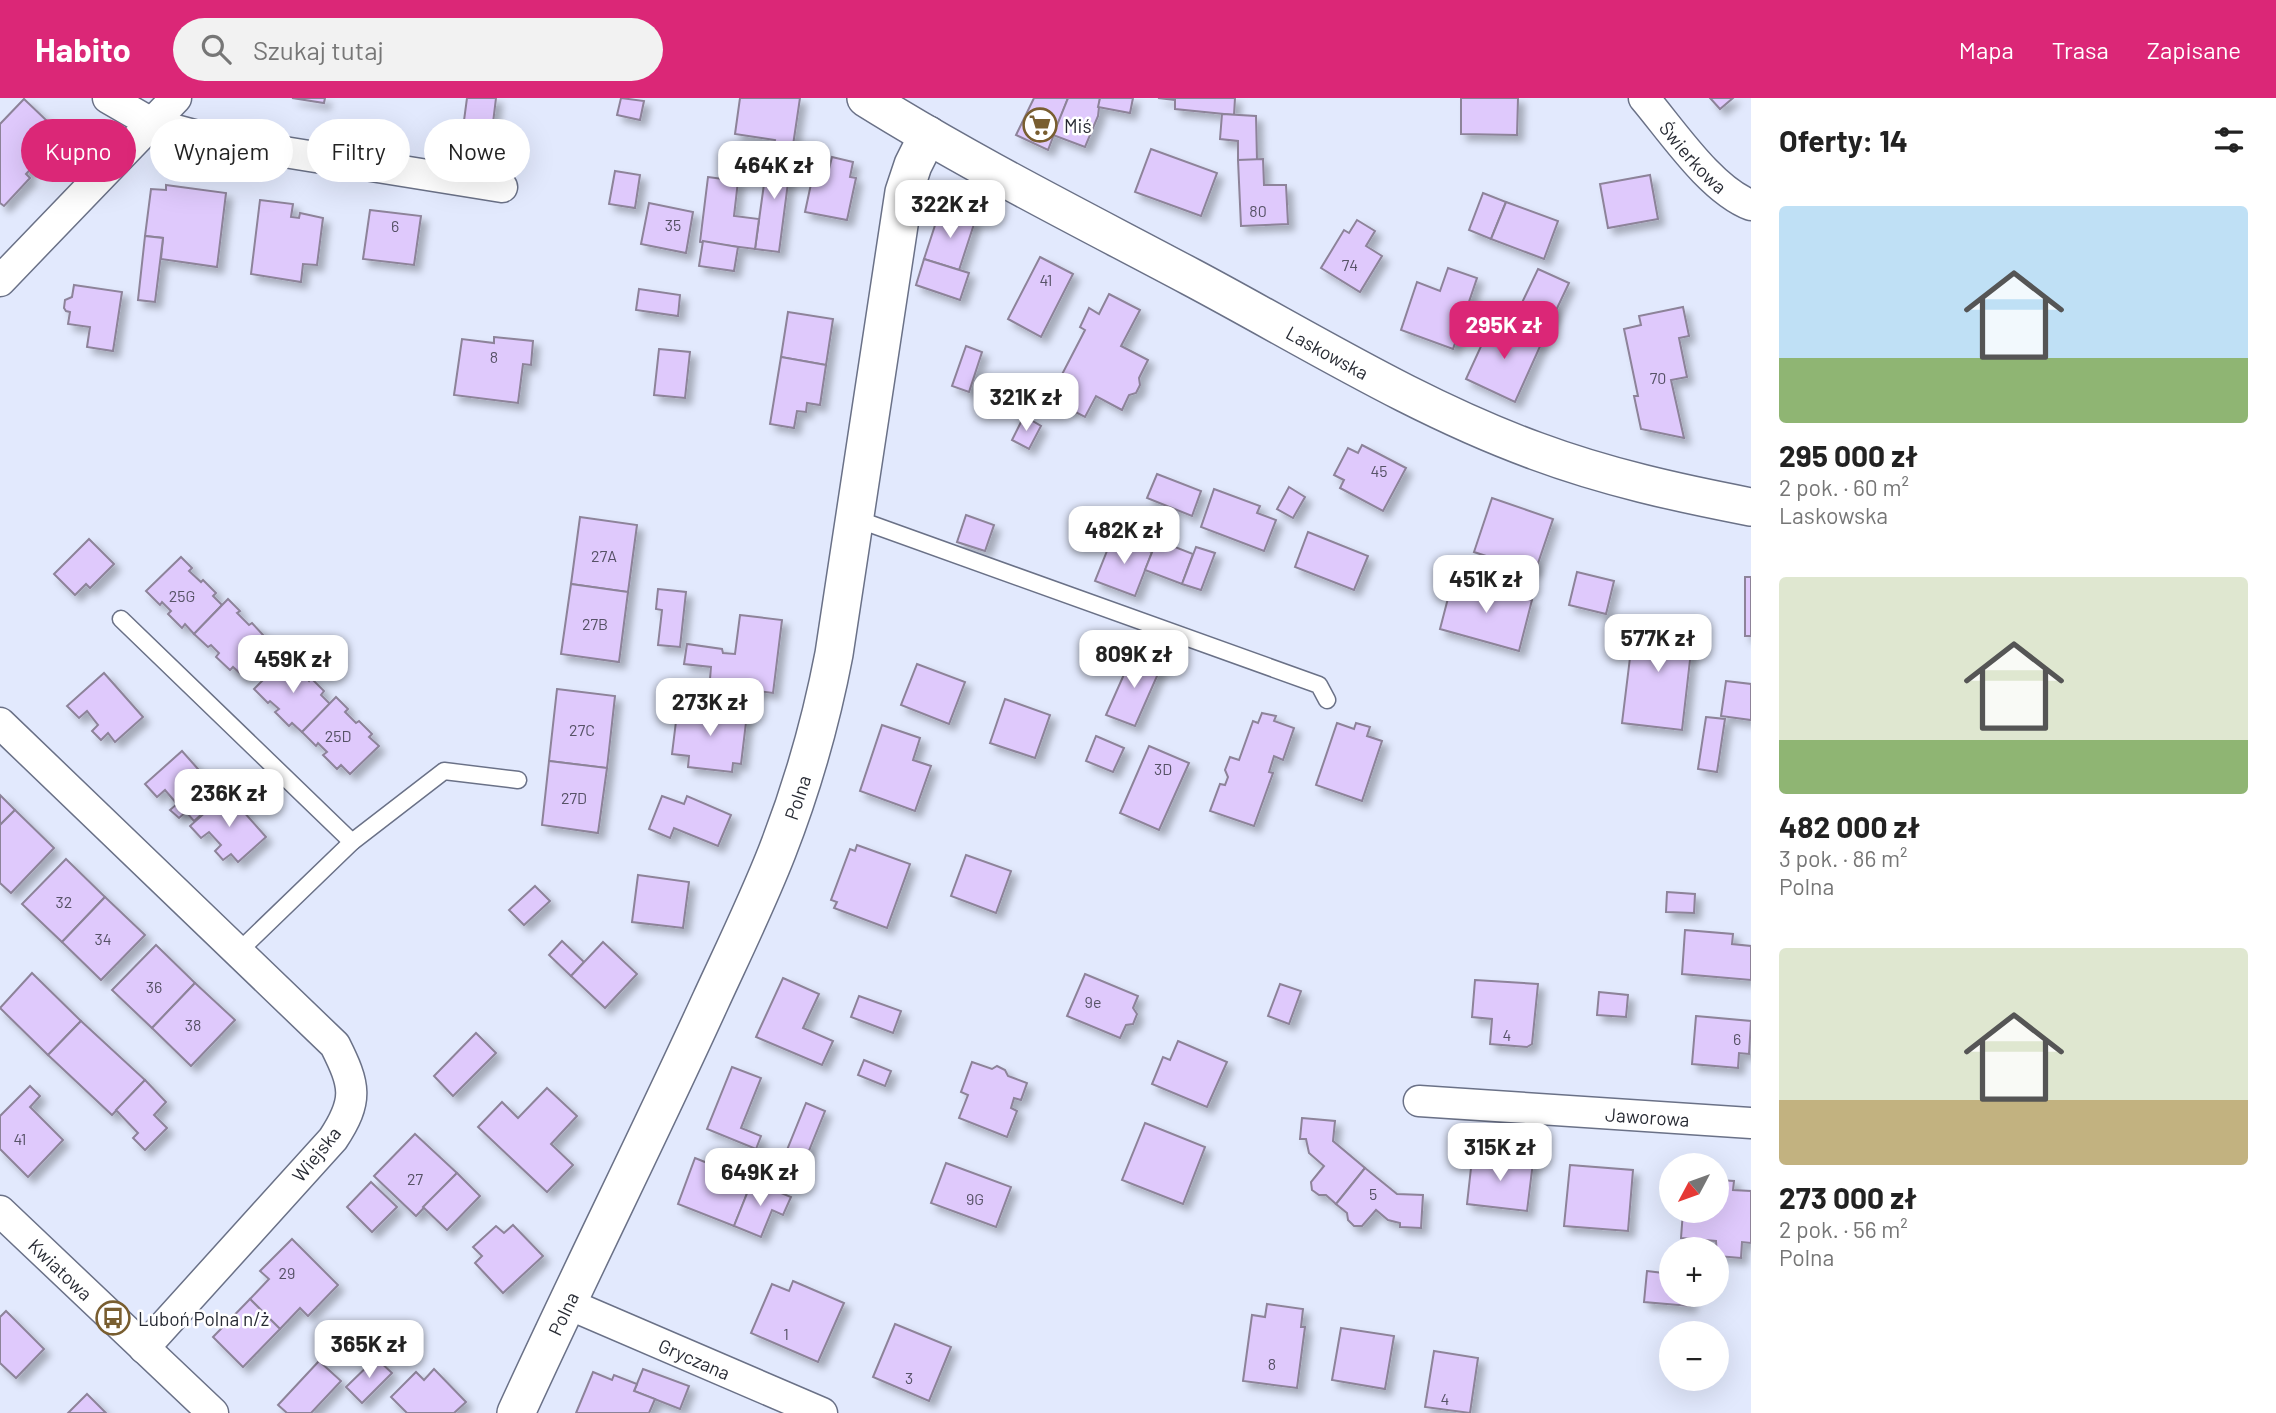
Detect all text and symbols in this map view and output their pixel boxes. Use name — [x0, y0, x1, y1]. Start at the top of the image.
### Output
search box — [173, 18, 663, 81]
text: Habito — [35, 29, 131, 69]
icon: search — [197, 30, 235, 68]
text: Szukaj tutaj — [253, 34, 384, 65]
text: Mapa — [1959, 35, 2014, 64]
text: Trasa — [2052, 35, 2109, 64]
text: Zapisane — [2147, 35, 2241, 64]
supermarket icon: Miś — [1021, 106, 1059, 144]
place label: Miś — [1064, 114, 1092, 137]
street label: Świerkowa — [1655, 116, 1732, 198]
chip: Kupno — [21, 119, 136, 182]
chip: Wynajem — [150, 119, 293, 182]
chip: Filtry — [307, 119, 410, 182]
chip: Nowe — [424, 119, 530, 182]
icon: filters — [2210, 121, 2248, 159]
text: Oferty: 14 — [1779, 122, 1908, 158]
pin: 464K zł — [709, 141, 839, 201]
text: 464K zł — [734, 150, 814, 178]
pin: 322K zł — [885, 180, 1015, 240]
text: 322K zł — [911, 189, 989, 217]
house number: 80 — [1249, 201, 1267, 220]
house number: 35 — [665, 215, 681, 234]
house number: 6 — [391, 216, 399, 235]
icon: home — [1951, 252, 2077, 378]
house number: 74 — [1342, 255, 1358, 274]
house number: 41 — [1040, 270, 1052, 289]
pin: 295K zł — [1439, 302, 1569, 361]
text: 295K zł — [1465, 310, 1543, 338]
street label: Laskowska — [1283, 320, 1373, 384]
house number: 8 — [490, 347, 498, 366]
house number: 70 — [1650, 368, 1666, 387]
pin: 321K zł — [961, 374, 1091, 433]
text: 321K zł — [990, 382, 1062, 410]
text: 295 000 zł — [1779, 437, 1918, 473]
house number: 45 — [1370, 461, 1388, 480]
text: 2 pok. · 60 m² — [1779, 473, 1909, 501]
text: Laskowska — [1779, 501, 1888, 529]
pin: 482K zł — [1059, 506, 1189, 566]
text: 482K zł — [1085, 515, 1163, 543]
house number: 27A — [591, 546, 617, 565]
pin: 451K zł — [1421, 556, 1551, 615]
text: 451K zł — [1449, 564, 1523, 592]
house number: 25G — [169, 586, 195, 605]
house number: 27B — [582, 614, 608, 633]
pin: 577K zł — [1593, 614, 1723, 674]
text: 577K zł — [1621, 623, 1695, 651]
icon: home — [1951, 623, 2077, 749]
pin: 809K zł — [1069, 630, 1199, 690]
pin: 459K zł — [228, 636, 358, 695]
text: 809K zł — [1095, 639, 1173, 667]
text: 459K zł — [254, 644, 332, 672]
pin: 273K zł — [645, 678, 775, 738]
text: 273K zł — [672, 687, 748, 715]
house number: 27C — [569, 720, 595, 739]
house number: 25D — [325, 726, 351, 745]
house number: 3D — [1154, 759, 1172, 778]
pin: 236K zł — [164, 770, 294, 829]
street label: Polna — [779, 772, 815, 823]
text: 236K zł — [191, 778, 267, 806]
house number: 27D — [561, 788, 587, 807]
text: 482 000 zł — [1779, 808, 1920, 844]
text: 3 pok. · 86 m² — [1779, 844, 1907, 872]
text: Polna — [1779, 872, 1834, 900]
house number: 32 — [56, 892, 72, 911]
house number: 34 — [94, 929, 112, 948]
house number: 36 — [146, 977, 162, 996]
house number: 9e — [1085, 992, 1101, 1011]
icon: home — [1951, 994, 2077, 1120]
house number: 38 — [185, 1015, 201, 1034]
house number: 4 — [1503, 1025, 1511, 1044]
house number: 6 — [1733, 1029, 1741, 1048]
street label: Jaworowa — [1605, 1102, 1690, 1130]
street label: Wiejska — [287, 1122, 345, 1186]
pin: 315K zł — [1435, 1124, 1565, 1183]
house number: 41 — [14, 1129, 26, 1148]
text: 315K zł — [1464, 1132, 1536, 1160]
pin: 649K zł — [695, 1148, 825, 1208]
north arrow — [1659, 1153, 1729, 1223]
map controls — [1659, 1153, 1729, 1391]
text: 649K zł — [721, 1157, 799, 1185]
house number: 27 — [407, 1169, 423, 1188]
text: 273 000 zł — [1779, 1179, 1917, 1215]
house number: 5 — [1369, 1184, 1377, 1203]
house number: 9G — [966, 1189, 984, 1208]
text: 2 pok. · 56 m² — [1779, 1215, 1908, 1243]
street label: Kwiatowa — [24, 1233, 98, 1304]
button: + — [1659, 1237, 1729, 1307]
text: Polna — [1779, 1243, 1834, 1271]
house number: 29 — [279, 1263, 295, 1282]
street label: Polna — [542, 1288, 583, 1339]
bus stop icon: Luboń Polna n/ż — [94, 1299, 132, 1337]
place label: Luboń Polna n/ż — [138, 1307, 269, 1330]
pin: 365K zł — [304, 1320, 434, 1380]
button: − — [1659, 1321, 1729, 1391]
house number: 1 — [783, 1324, 789, 1343]
text: 365K zł — [331, 1329, 407, 1357]
street label: Gryczana — [655, 1333, 734, 1384]
house number: 8 — [1268, 1354, 1276, 1373]
house number: 3 — [905, 1368, 913, 1387]
house number: 4 — [1441, 1389, 1449, 1408]

